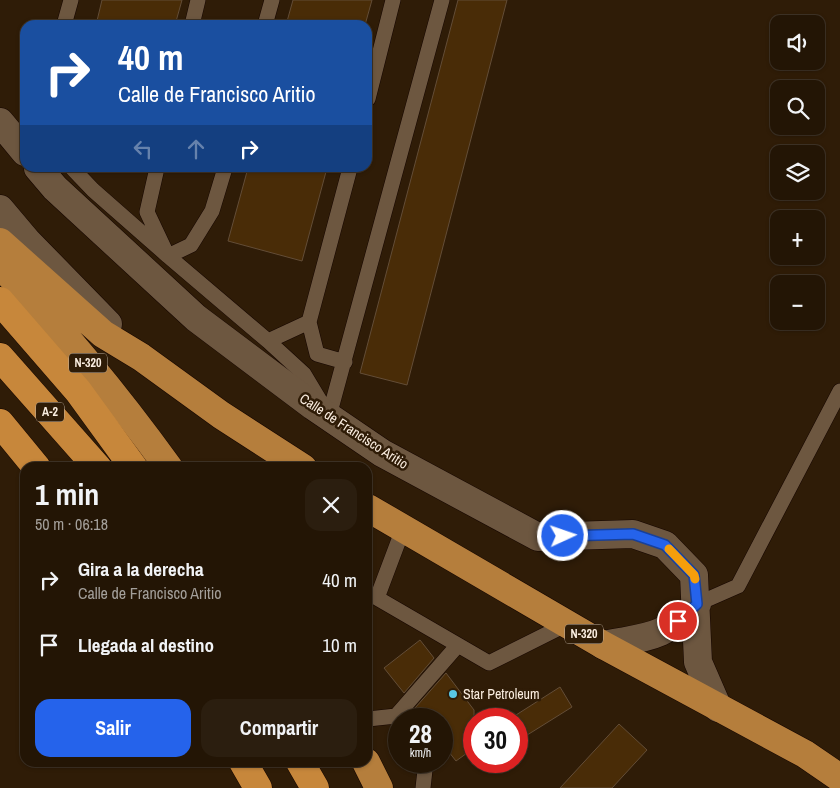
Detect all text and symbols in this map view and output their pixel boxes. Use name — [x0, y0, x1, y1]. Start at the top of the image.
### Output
map controls — [770, 15, 825, 330]
button: sound — [770, 15, 825, 70]
text: 40 m — [118, 34, 183, 81]
icon: right — [35, 40, 100, 105]
text: Calle de Francisco Aritio — [118, 79, 316, 109]
button: search — [770, 80, 825, 135]
icon: left — [129, 135, 157, 163]
icon: ahead — [182, 135, 210, 163]
icon: right — [235, 135, 263, 163]
button: layers — [770, 145, 825, 200]
button: + — [770, 210, 825, 265]
button: − — [770, 275, 825, 330]
road number: N-320 — [69, 353, 107, 372]
street label: Calle de Francisco Aritio — [296, 389, 412, 473]
road number: A-2 — [36, 402, 64, 422]
text: 1 min — [35, 474, 99, 514]
button: close — [305, 479, 357, 531]
position arrow — [536, 509, 588, 561]
text: 50 m · 06:18 — [35, 513, 108, 535]
text: Gira a la derecha — [78, 556, 204, 582]
icon: right — [35, 566, 63, 594]
text: 40 m — [322, 567, 357, 593]
text: Calle de Francisco Aritio — [78, 582, 222, 604]
pin — [657, 600, 699, 642]
icon: arrive — [664, 607, 692, 635]
road number: N-320 — [565, 624, 603, 644]
icon: arrive — [35, 631, 63, 659]
text: Llegada al destino — [78, 632, 214, 658]
text: 10 m — [322, 632, 357, 658]
place label: Star Petroleum — [463, 685, 540, 703]
marker: Star Petroleum — [447, 688, 459, 700]
button: Salir — [35, 699, 191, 757]
button: Compartir — [201, 699, 357, 757]
speed limit sign: 30 — [463, 708, 528, 773]
text: 28 — [409, 717, 432, 751]
text: km/h — [410, 745, 431, 761]

